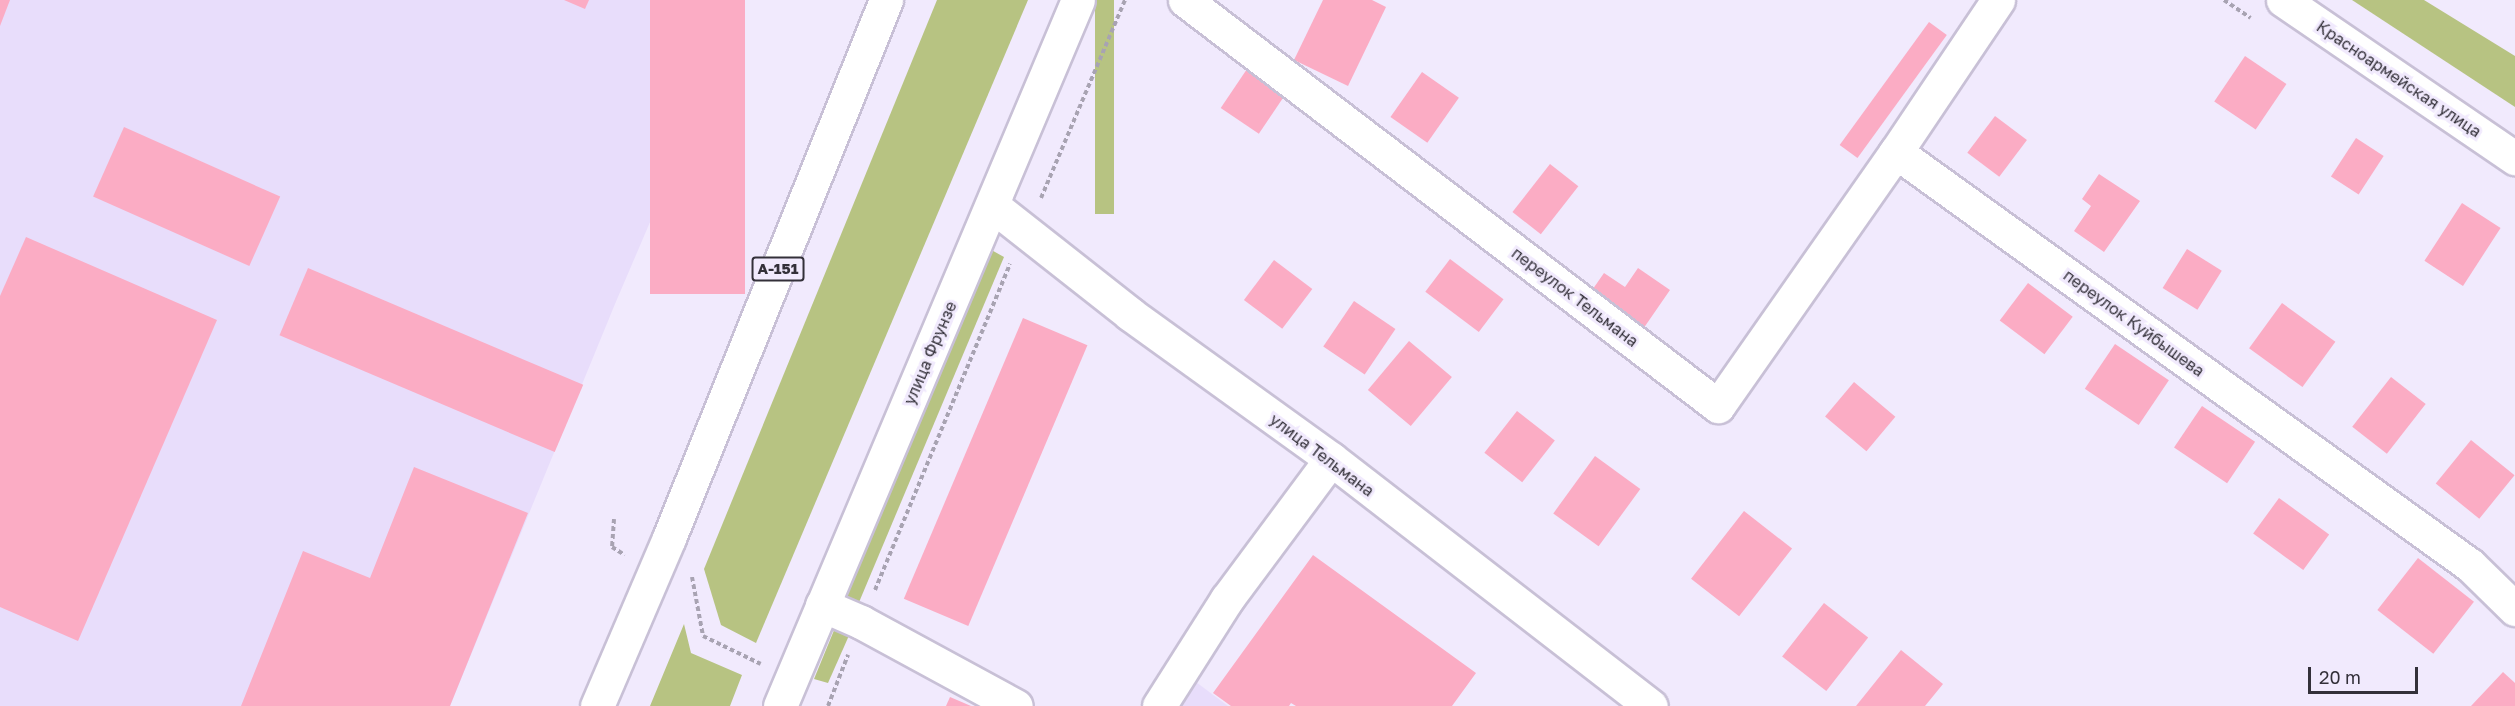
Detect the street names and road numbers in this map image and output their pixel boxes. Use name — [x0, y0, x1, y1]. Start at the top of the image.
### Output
street label: Красноармейская улица — [2313, 17, 2485, 141]
street label: переулок Тельмана — [1508, 243, 1642, 351]
road number: А-151 — [751, 257, 805, 281]
street label: переулок Куйбышева — [2060, 265, 2208, 381]
street label: улица Фрунзе — [900, 298, 960, 408]
street label: улица Тельмана — [1266, 410, 1378, 500]

